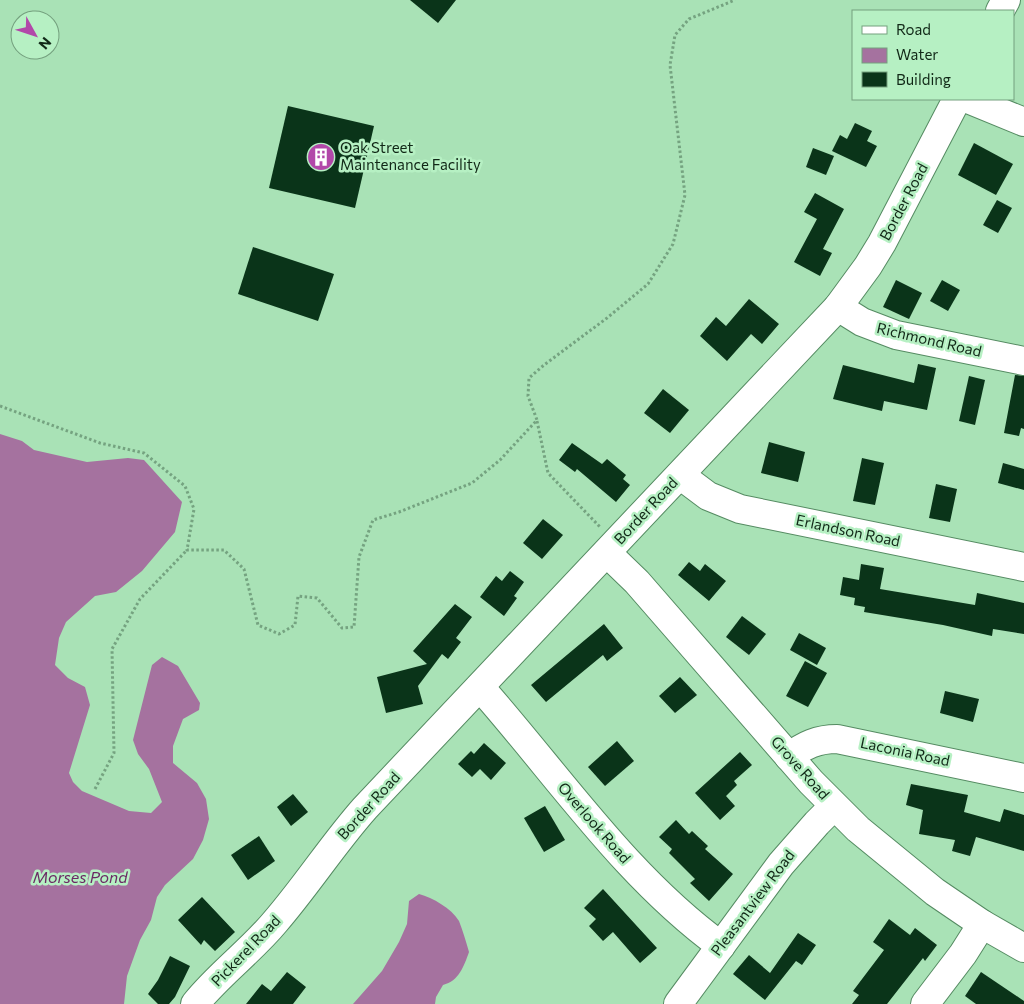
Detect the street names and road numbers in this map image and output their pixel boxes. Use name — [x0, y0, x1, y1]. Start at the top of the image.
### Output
street label: Border Road — [875, 160, 931, 243]
street label: Richmond Road — [875, 318, 983, 360]
street label: Border Road — [610, 473, 681, 547]
street label: Erlandson Road — [794, 510, 902, 550]
street label: Grove Road — [768, 732, 834, 803]
street label: Laconia Road — [859, 733, 952, 769]
street label: Border Road — [333, 768, 403, 843]
street label: Overlook Road — [555, 778, 635, 866]
street label: Pleasantview Road — [707, 846, 798, 959]
street label: Pickerel Road — [207, 911, 284, 990]

